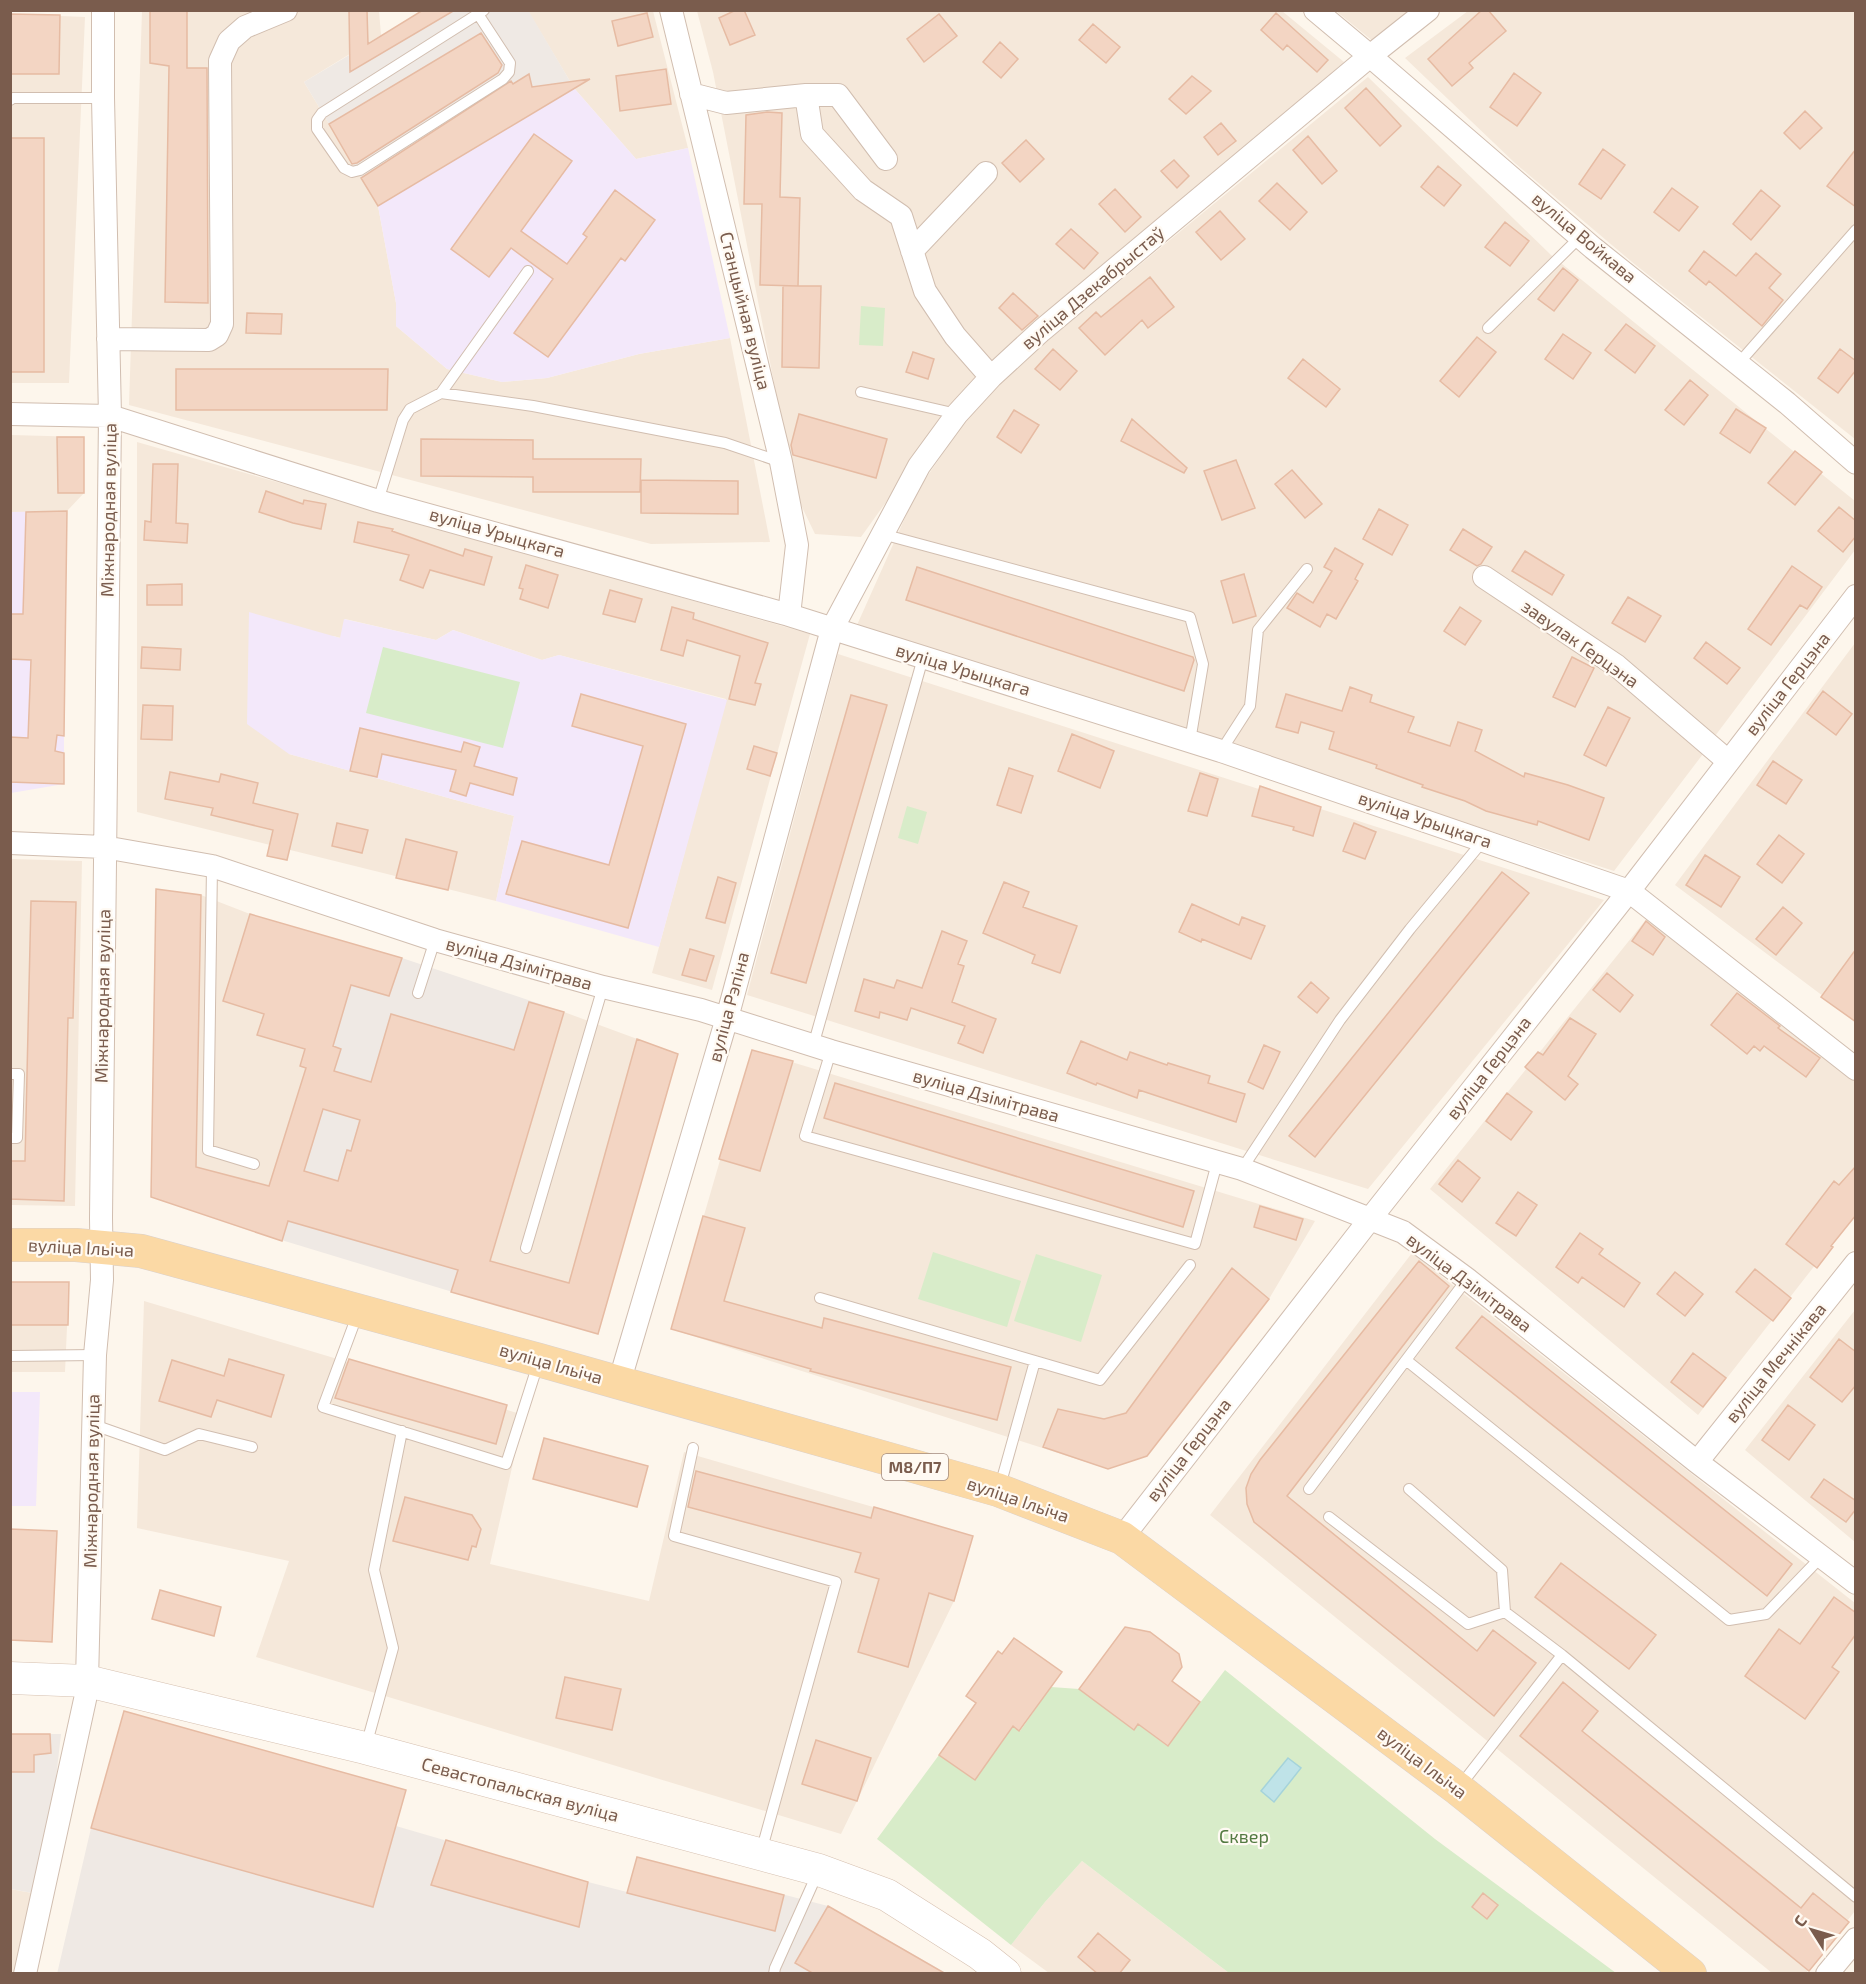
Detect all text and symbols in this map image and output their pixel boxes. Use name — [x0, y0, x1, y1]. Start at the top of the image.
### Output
street label: вуліца Войкава — [1528, 187, 1641, 287]
street label: вуліца Дзекабрыстаў — [1016, 221, 1169, 353]
street label: Станцыйная вуліца — [716, 229, 776, 392]
street label: Міжнародная вуліца — [95, 423, 121, 597]
street label: вуліца Урыцкага — [427, 502, 567, 562]
street label: завулак Герцэна — [1518, 594, 1644, 692]
street label: вуліца Герцэна — [1740, 627, 1834, 739]
street label: вуліца Урыцкага — [893, 638, 1033, 700]
street label: вуліца Урыцкага — [1356, 786, 1495, 852]
street label: Міжнародная вуліца — [89, 909, 115, 1083]
street label: вуліца Дзімітрава — [444, 932, 595, 994]
street label: вуліца Рэпіна — [703, 949, 753, 1064]
street label: вуліца Герцэна — [1441, 1011, 1535, 1123]
street label: вуліца Дзімітрава — [911, 1064, 1062, 1126]
street label: вуліца Дзімітрава — [1403, 1228, 1537, 1336]
street label: вуліца Ільіча — [27, 1233, 135, 1261]
street label: вуліца Мечнікава — [1720, 1298, 1830, 1427]
street label: вуліца Ільіча — [497, 1338, 605, 1388]
street label: вуліца Герцэна — [1141, 1393, 1235, 1505]
street label: Міжнародная вуліца — [78, 1394, 104, 1568]
road number: М8/П7 — [882, 1454, 948, 1480]
street label: вуліца Ільіча — [965, 1471, 1072, 1527]
street label: вуліца Ільіча — [1374, 1721, 1472, 1803]
street label: Севастопальская вуліца — [419, 1752, 621, 1826]
park label: Сквер — [1219, 1825, 1269, 1847]
north arrow — [1782, 1900, 1842, 1960]
text: С — [1789, 1911, 1810, 1930]

